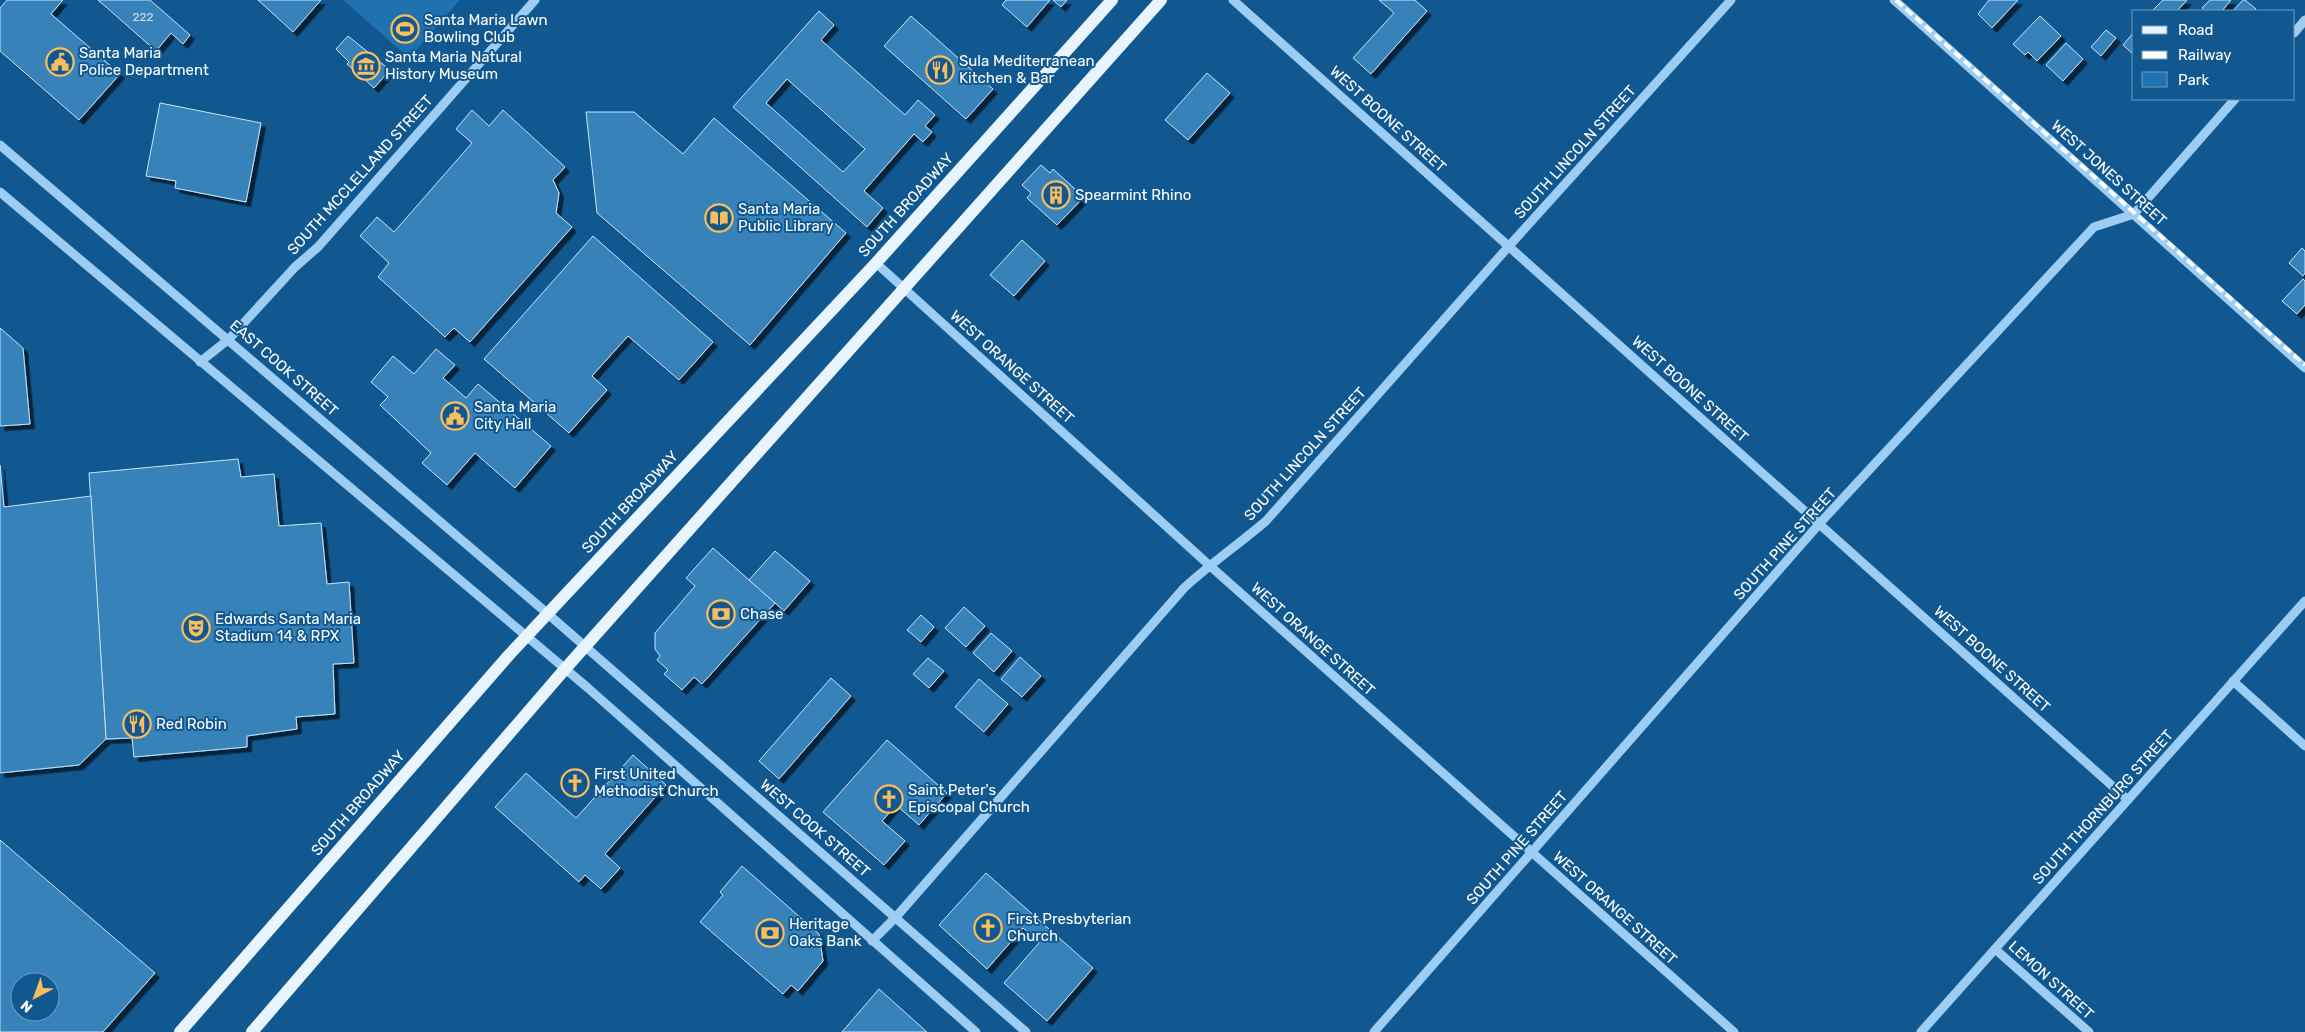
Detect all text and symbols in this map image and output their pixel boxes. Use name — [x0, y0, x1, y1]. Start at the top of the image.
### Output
house number: 222 — [132, 10, 154, 24]
legend — [2132, 10, 2295, 100]
place label: Santa Maria Lawn Bowling Club — [424, 11, 548, 46]
sports icon: Santa Maria Lawn Bowling Club — [390, 14, 420, 44]
text: Road — [2178, 21, 2214, 39]
place label: Santa Maria Police Department — [79, 44, 209, 79]
text: Railway — [2178, 46, 2232, 64]
public building icon: Santa Maria Police Department — [45, 47, 75, 77]
place label: Santa Maria Natural History Museum — [385, 48, 522, 83]
museum icon: Santa Maria Natural History Museum — [351, 51, 381, 81]
place label: Sula Mediterranean Kitchen & Bar — [959, 52, 1095, 87]
restaurant icon: Sula Mediterranean Kitchen & Bar — [925, 55, 955, 85]
street label: WEST BOONE STREET — [1326, 62, 1450, 176]
text: Park — [2178, 71, 2209, 89]
street label: SOUTH LINCOLN STREET — [1510, 81, 1640, 222]
street label: SOUTH MCCLELLAND STREET — [284, 91, 437, 258]
street label: WEST JONES STREET — [2048, 116, 2171, 230]
street label: SOUTH BROADWAY — [855, 149, 958, 261]
building icon: Spearmint Rhino — [1041, 180, 1071, 210]
place label: Spearmint Rhino — [1075, 186, 1191, 204]
place label: Santa Maria Public Library — [738, 200, 834, 235]
library icon: Santa Maria Public Library — [704, 203, 734, 233]
street label: WEST ORANGE STREET — [946, 307, 1078, 428]
street label: EAST COOK STREET — [226, 316, 342, 420]
street label: WEST BOONE STREET — [1628, 332, 1752, 446]
street label: SOUTH LINCOLN STREET — [1240, 383, 1370, 524]
place label: Santa Maria City Hall — [474, 398, 556, 433]
public building icon: Santa Maria City Hall — [440, 401, 470, 431]
street label: SOUTH BROADWAY — [578, 447, 682, 557]
street label: SOUTH PINE STREET — [1730, 484, 1840, 604]
street label: WEST ORANGE STREET — [1247, 579, 1379, 700]
bank icon: Chase — [706, 599, 736, 629]
street label: WEST BOONE STREET — [1930, 602, 2054, 716]
place label: Chase — [740, 605, 783, 623]
place label: Edwards Santa Maria Stadium 14 & RPX — [215, 610, 361, 645]
theatre icon: Edwards Santa Maria Stadium 14 & RPX — [181, 613, 211, 643]
restaurant icon: Red Robin — [122, 709, 152, 739]
place label: Red Robin — [156, 715, 227, 733]
street label: SOUTH THORNBURG STREET — [2029, 726, 2177, 888]
street label: SOUTH BROADWAY — [307, 747, 409, 859]
place label: First United Methodist Church — [594, 765, 719, 800]
church icon: First United Methodist Church — [560, 768, 590, 798]
street label: WEST COOK STREET — [756, 775, 874, 881]
place label: Saint Peter's Episcopal Church — [908, 781, 1030, 816]
church icon: Saint Peter's Episcopal Church — [874, 784, 904, 814]
street label: SOUTH PINE STREET — [1463, 787, 1571, 908]
street label: WEST ORANGE STREET — [1549, 848, 1681, 969]
place label: First Presbyterian Church — [1007, 910, 1131, 945]
church icon: First Presbyterian Church — [973, 913, 1003, 943]
place label: Heritage Oaks Bank — [789, 915, 862, 950]
bank icon: Heritage Oaks Bank — [755, 918, 785, 948]
street label: LEMON STREET — [2005, 937, 2097, 1023]
north arrow — [10, 972, 60, 1022]
text: N — [17, 997, 36, 1016]

